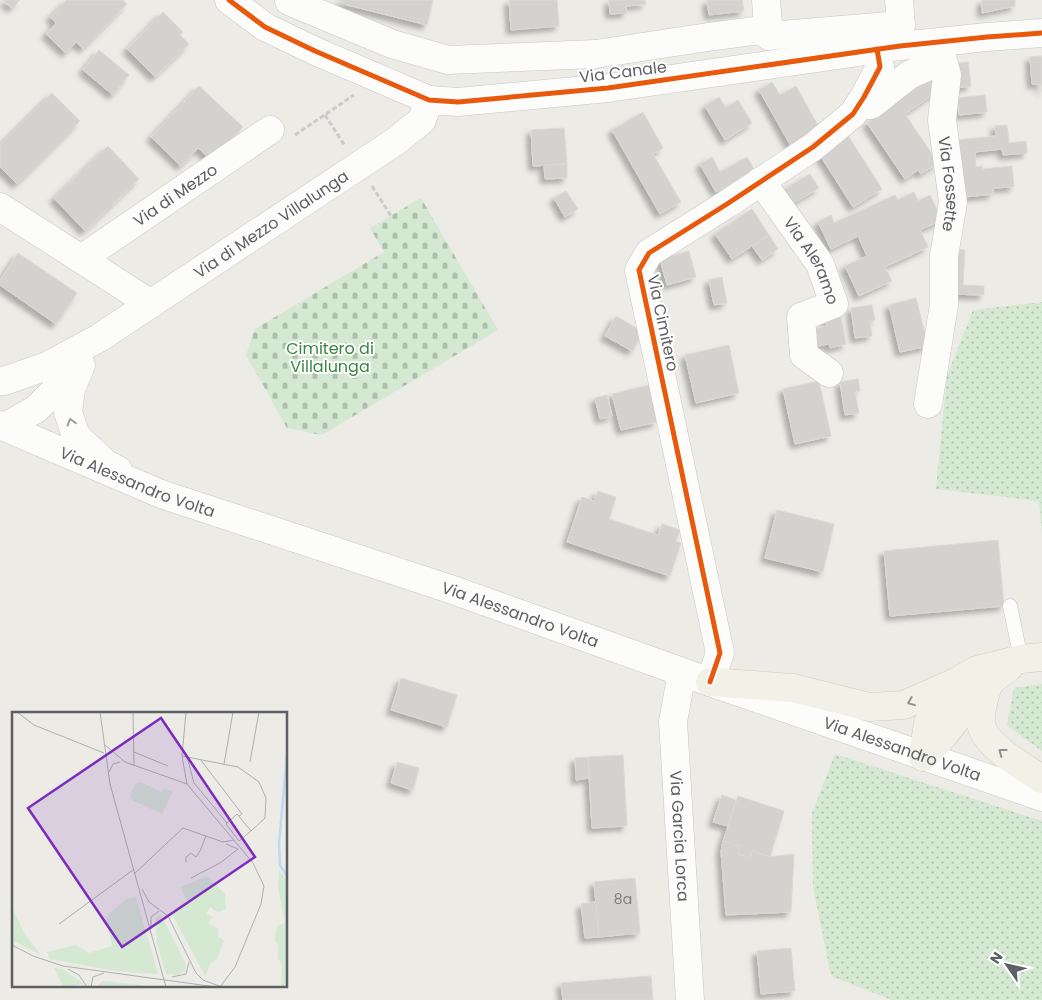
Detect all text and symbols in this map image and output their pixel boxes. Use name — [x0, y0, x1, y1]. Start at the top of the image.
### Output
street label: Via Canale — [578, 55, 668, 89]
street label: Via Fossette — [933, 135, 965, 234]
street label: Via di Mezzo — [128, 158, 222, 232]
street label: Via di Mezzo Villalunga — [189, 164, 353, 284]
street label: Via Aleramo — [778, 212, 845, 308]
street label: Via Cimitero — [642, 272, 684, 374]
park label: Cimitero di Villalunga — [286, 337, 374, 378]
one-way arrow — [67, 418, 77, 426]
street label: Via Alessandro Volta — [56, 441, 218, 523]
street label: Via Alessandro Volta — [439, 576, 602, 653]
one-way arrow — [907, 696, 915, 706]
street label: Via Alessandro Volta — [820, 711, 984, 787]
inset map — [12, 712, 288, 988]
one-way arrow — [999, 749, 1008, 757]
street label: Via Garcia Lorca — [664, 770, 695, 902]
house number: 8a — [614, 889, 632, 909]
north arrow — [982, 940, 1032, 990]
text: N — [985, 948, 1007, 968]

